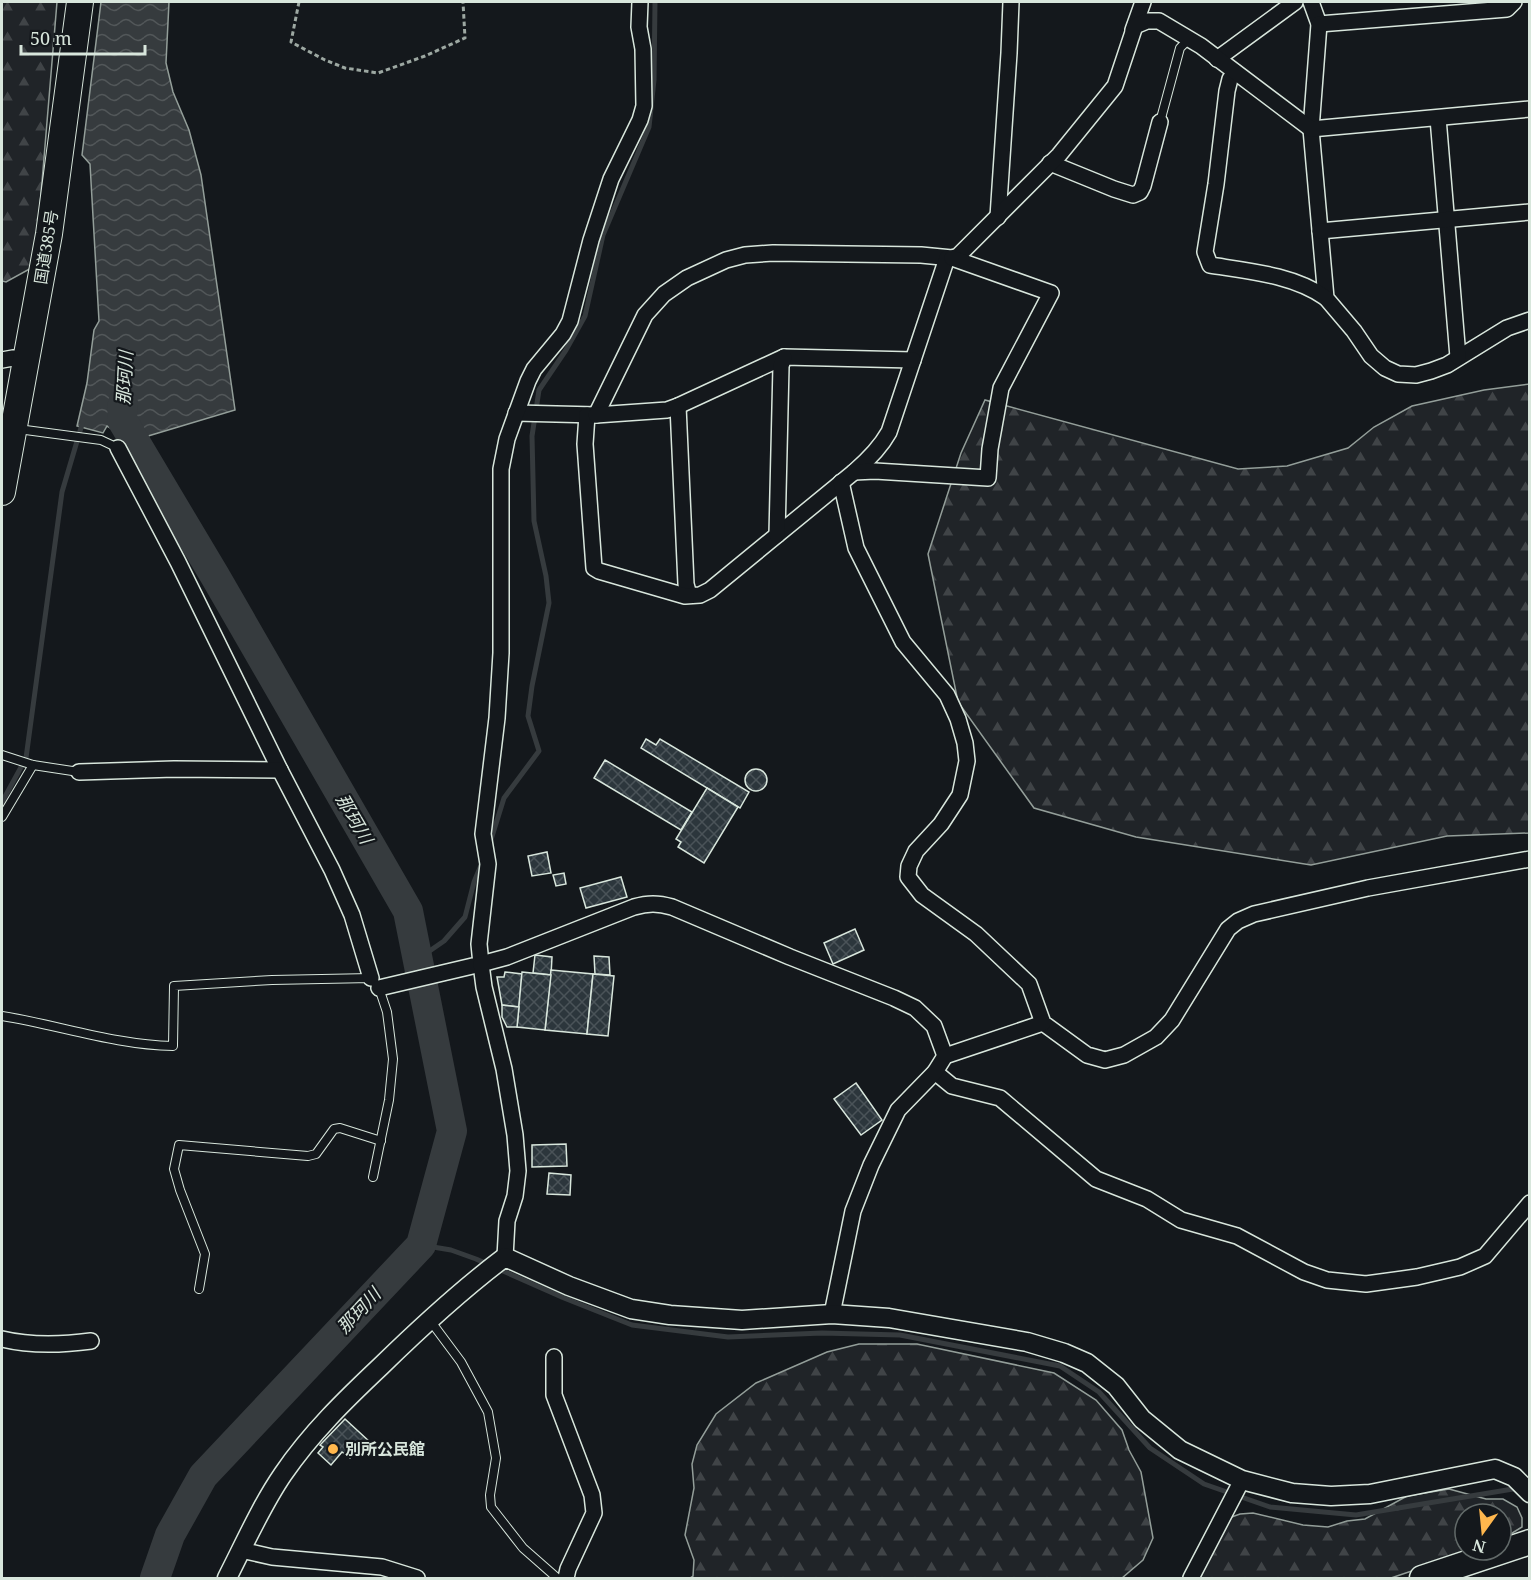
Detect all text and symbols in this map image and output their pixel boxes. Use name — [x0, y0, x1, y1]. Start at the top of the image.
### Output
scale bar — [21, 18, 146, 56]
text: 50 m — [30, 26, 72, 50]
street label: 国道385号 — [29, 208, 63, 286]
water label: 那珂川 — [111, 348, 138, 406]
water label: 那珂川 — [331, 789, 380, 850]
water label: 那珂川 — [331, 1281, 387, 1338]
place label: 別所公民館 — [345, 1438, 425, 1460]
marker: 別所公民館 — [326, 1442, 340, 1456]
north arrow — [1453, 1502, 1513, 1562]
text: N — [1470, 1534, 1488, 1559]

